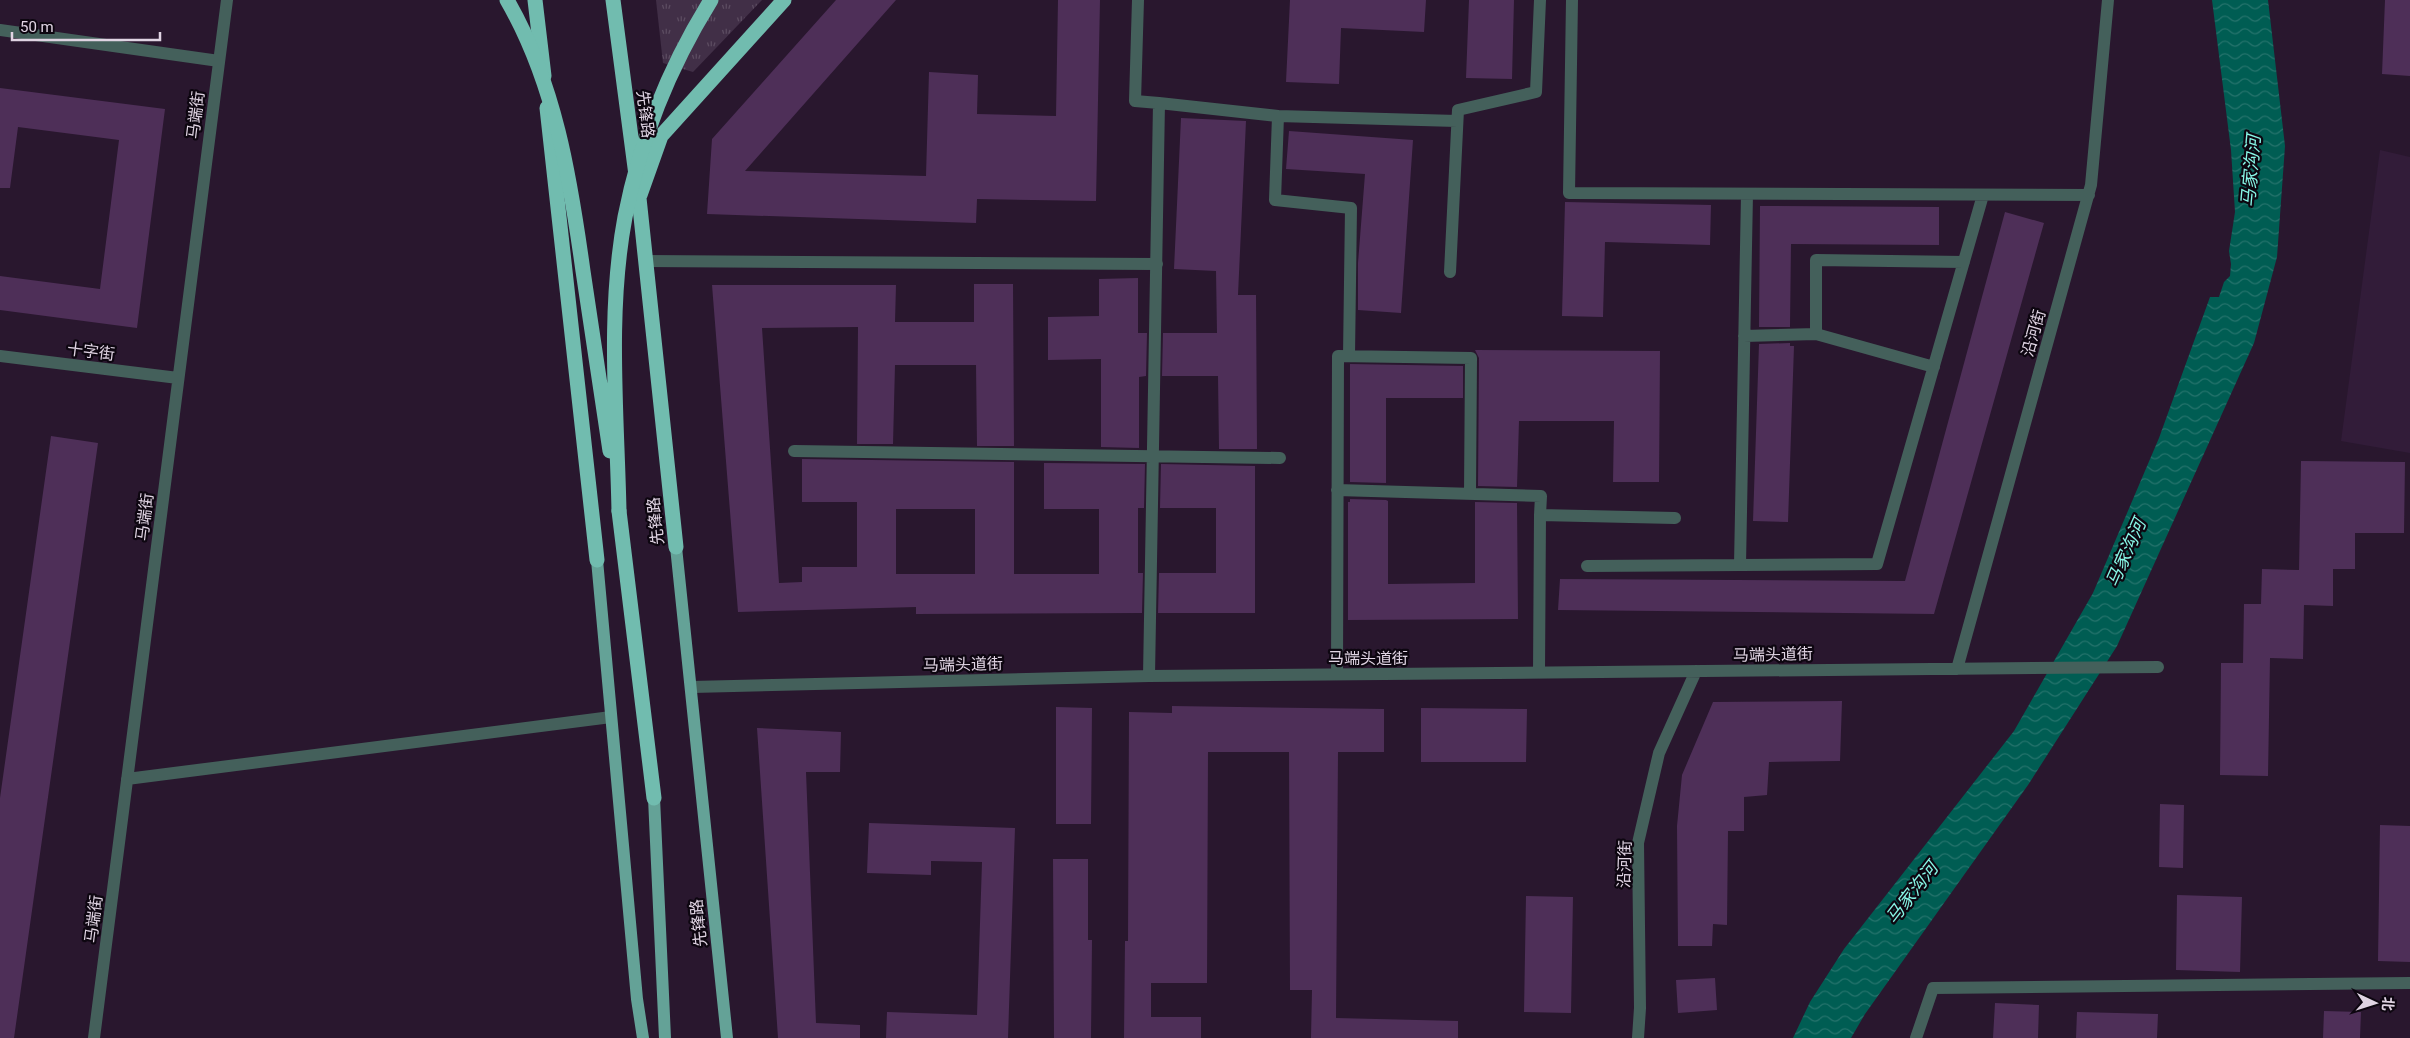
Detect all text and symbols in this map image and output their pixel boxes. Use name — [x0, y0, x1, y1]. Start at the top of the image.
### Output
scale bar — [12, 10, 160, 42]
text: 50 m — [20, 18, 54, 36]
street label: 先锋路 — [633, 89, 658, 139]
street label: 马端街 — [183, 90, 208, 140]
water label: 马家沟河 — [2237, 131, 2264, 208]
street label: 沿河街 — [2018, 307, 2049, 359]
street label: 十字街 — [66, 339, 116, 364]
street label: 马端街 — [132, 492, 157, 542]
street label: 先锋路 — [644, 496, 667, 546]
water label: 马家沟河 — [2101, 513, 2151, 590]
street label: 马端头道街 — [1733, 644, 1813, 665]
street label: 马端头道街 — [1328, 649, 1408, 668]
street label: 马端头道街 — [923, 654, 1003, 675]
street label: 沿河街 — [1614, 840, 1635, 888]
water label: 马家沟河 — [1881, 855, 1944, 928]
street label: 马端街 — [81, 894, 106, 944]
street label: 先锋路 — [687, 898, 710, 948]
north arrow — [2350, 978, 2400, 1028]
text: 北 — [2379, 996, 2396, 1011]

